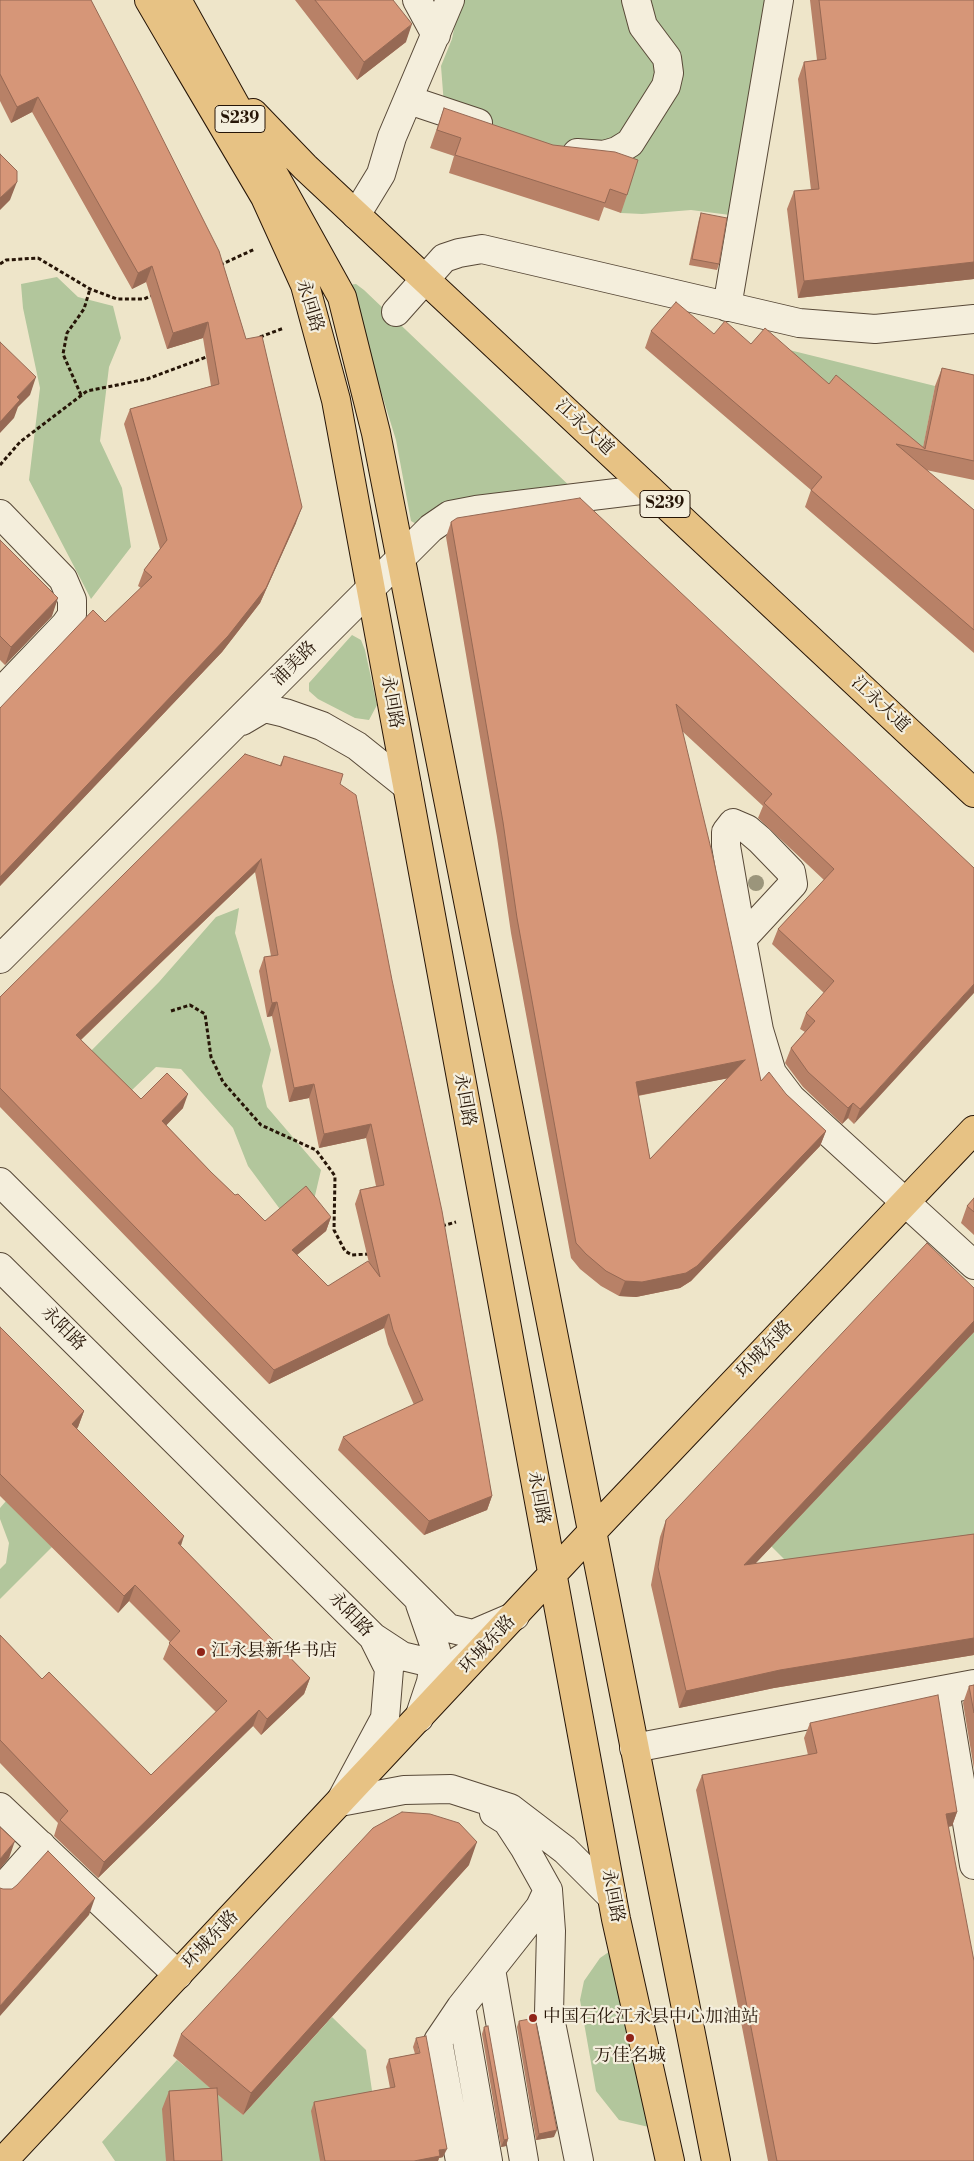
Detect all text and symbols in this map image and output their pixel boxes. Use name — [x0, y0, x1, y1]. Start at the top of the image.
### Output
road number: S239 — [215, 106, 265, 132]
street label: 永回路 — [291, 277, 327, 335]
street label: 江永大道 — [550, 396, 618, 460]
road number: S239 — [640, 490, 690, 518]
street label: 浦美路 — [268, 637, 322, 691]
street label: 江永大道 — [846, 673, 914, 737]
street label: 永回路 — [376, 674, 406, 730]
street label: 永回路 — [449, 1072, 479, 1128]
street label: 永阳路 — [36, 1302, 90, 1356]
street label: 环城东路 — [732, 1317, 798, 1383]
street label: 永回路 — [523, 1470, 553, 1526]
street label: 永阳路 — [323, 1588, 377, 1642]
street label: 环城东路 — [456, 1611, 520, 1679]
place label: 江永县新华书店 — [211, 1641, 337, 1663]
marker: 江永县新华书店 — [195, 1646, 207, 1658]
street label: 永回路 — [596, 1867, 628, 1925]
street label: 环城东路 — [179, 1906, 243, 1974]
place label: 中国石化江永县中心加油站 — [543, 2007, 759, 2029]
marker: 中国石化江永县中心加油站 — [527, 2012, 539, 2024]
marker: 万佳名城 — [624, 2032, 636, 2044]
place label: 万佳名城 — [594, 2046, 666, 2068]

